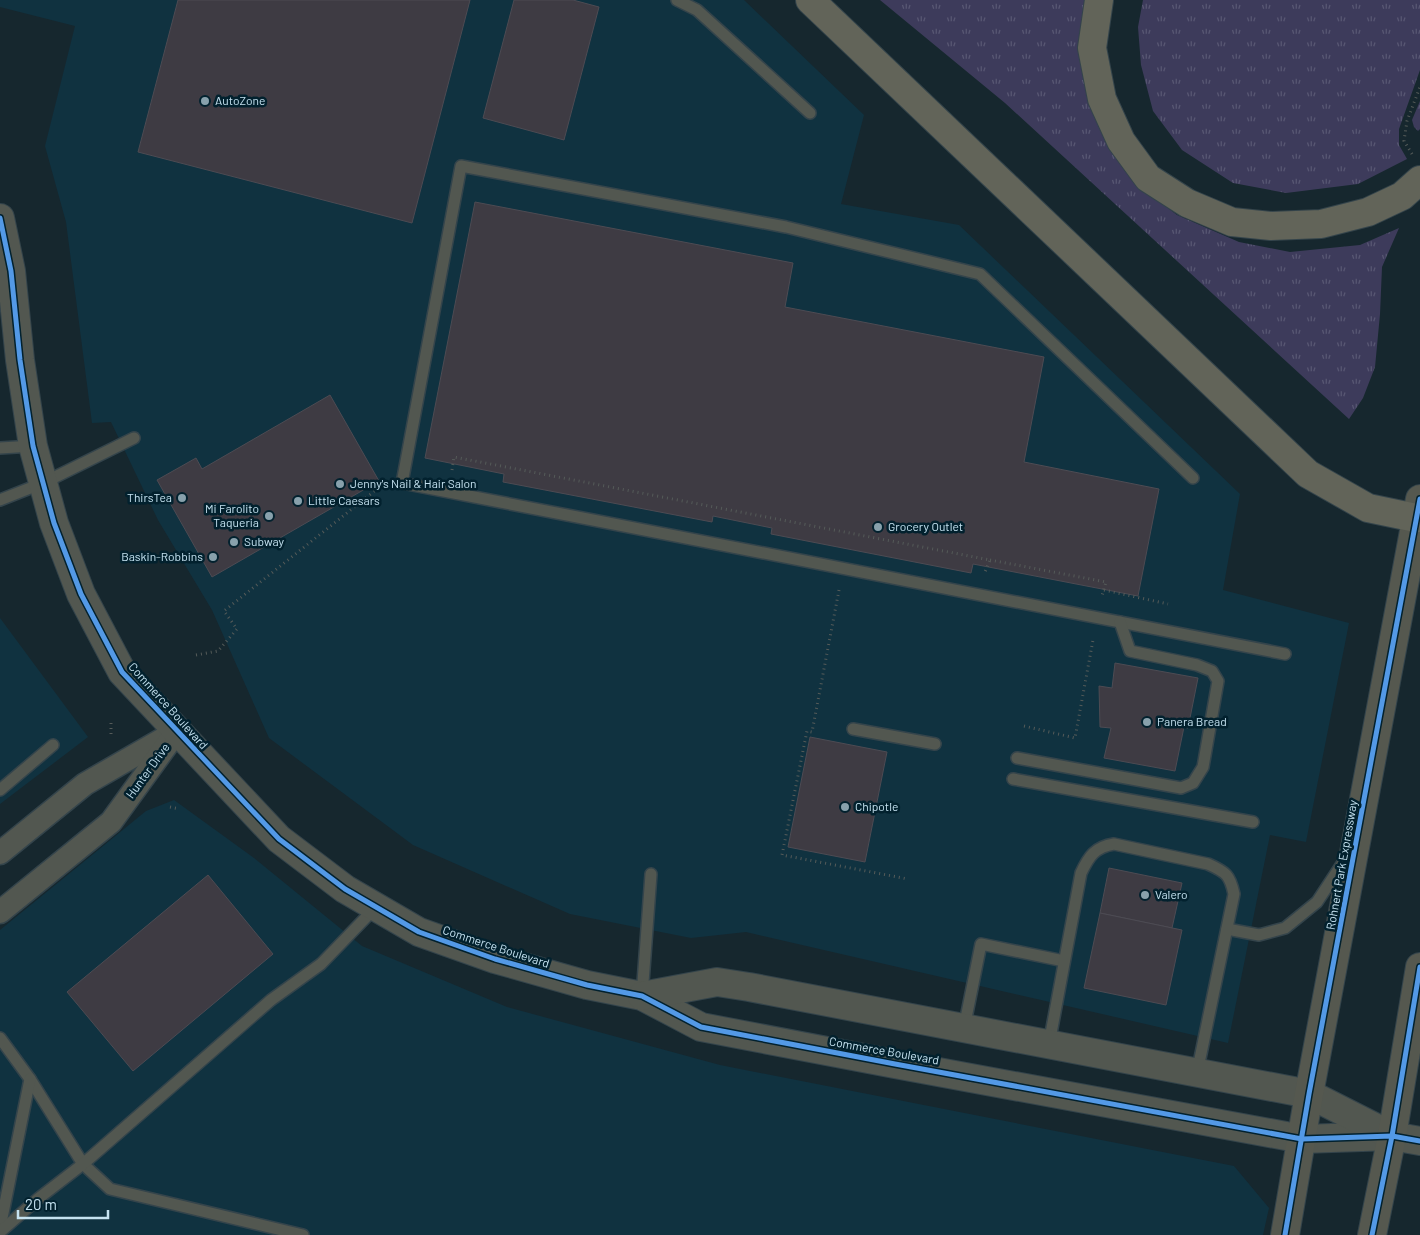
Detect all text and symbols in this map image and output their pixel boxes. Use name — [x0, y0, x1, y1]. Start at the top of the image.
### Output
place label: AutoZone — [215, 93, 265, 107]
marker: AutoZone — [199, 95, 211, 107]
place label: Jenny's Nail & Hair Salon — [350, 476, 477, 490]
marker: Jenny's Nail & Hair Salon — [334, 478, 346, 490]
place label: ThirsTea — [127, 490, 172, 504]
marker: ThirsTea — [176, 492, 188, 504]
place label: Little Caesars — [308, 493, 380, 507]
marker: Little Caesars — [292, 495, 304, 507]
place label: Mi Farolito Taqueria — [205, 501, 259, 529]
marker: Mi Farolito Taqueria — [263, 510, 275, 522]
place label: Grocery Outlet — [888, 519, 963, 533]
marker: Grocery Outlet — [872, 521, 884, 533]
place label: Subway — [244, 534, 284, 548]
marker: Subway — [228, 536, 240, 548]
place label: Baskin-Robbins — [121, 549, 203, 563]
marker: Baskin-Robbins — [207, 551, 219, 563]
street label: Commerce Boulevard — [126, 659, 211, 751]
place label: Panera Bread — [1157, 714, 1227, 728]
marker: Panera Bread — [1141, 716, 1153, 728]
street label: Hunter Drive — [122, 740, 172, 801]
street label: Rohnert Park Expressway — [1323, 798, 1359, 931]
place label: Chipotle — [855, 799, 898, 813]
marker: Chipotle — [839, 801, 851, 813]
place label: Valero — [1155, 887, 1188, 901]
marker: Valero — [1139, 889, 1151, 901]
street label: Commerce Boulevard — [441, 922, 551, 970]
street label: Commerce Boulevard — [828, 1033, 940, 1067]
scale bar — [18, 1188, 108, 1220]
text: 20 m — [25, 1195, 57, 1213]

